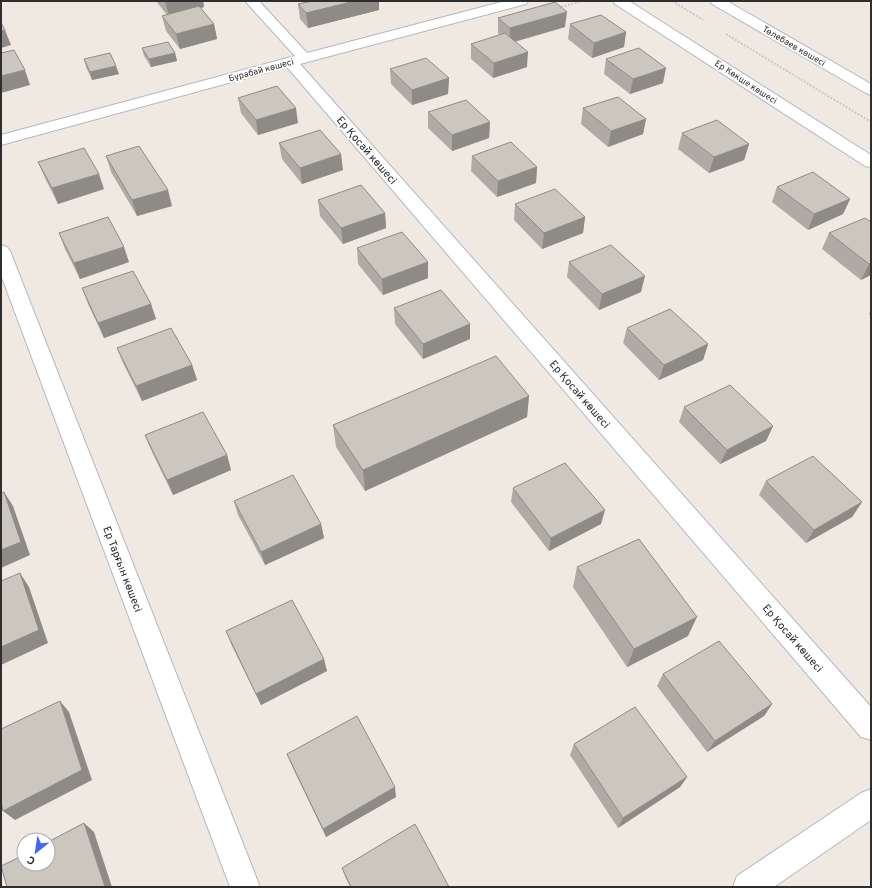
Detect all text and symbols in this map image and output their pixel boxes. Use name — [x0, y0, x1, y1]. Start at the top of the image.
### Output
street label: Төлебаев көшесі — [760, 24, 827, 69]
street label: Бурабай көшесі — [227, 57, 295, 84]
street label: Ер Көкше көшесі — [712, 58, 779, 107]
street label: Ер Қосай көшесі — [333, 114, 400, 188]
street label: Ер Қосай көшесі — [546, 358, 613, 432]
street label: Ер Тарғын көшесі — [99, 524, 145, 614]
street label: Ер Қосай көшесі — [759, 602, 826, 676]
north arrow — [16, 832, 56, 872]
text: С — [25, 852, 38, 868]

